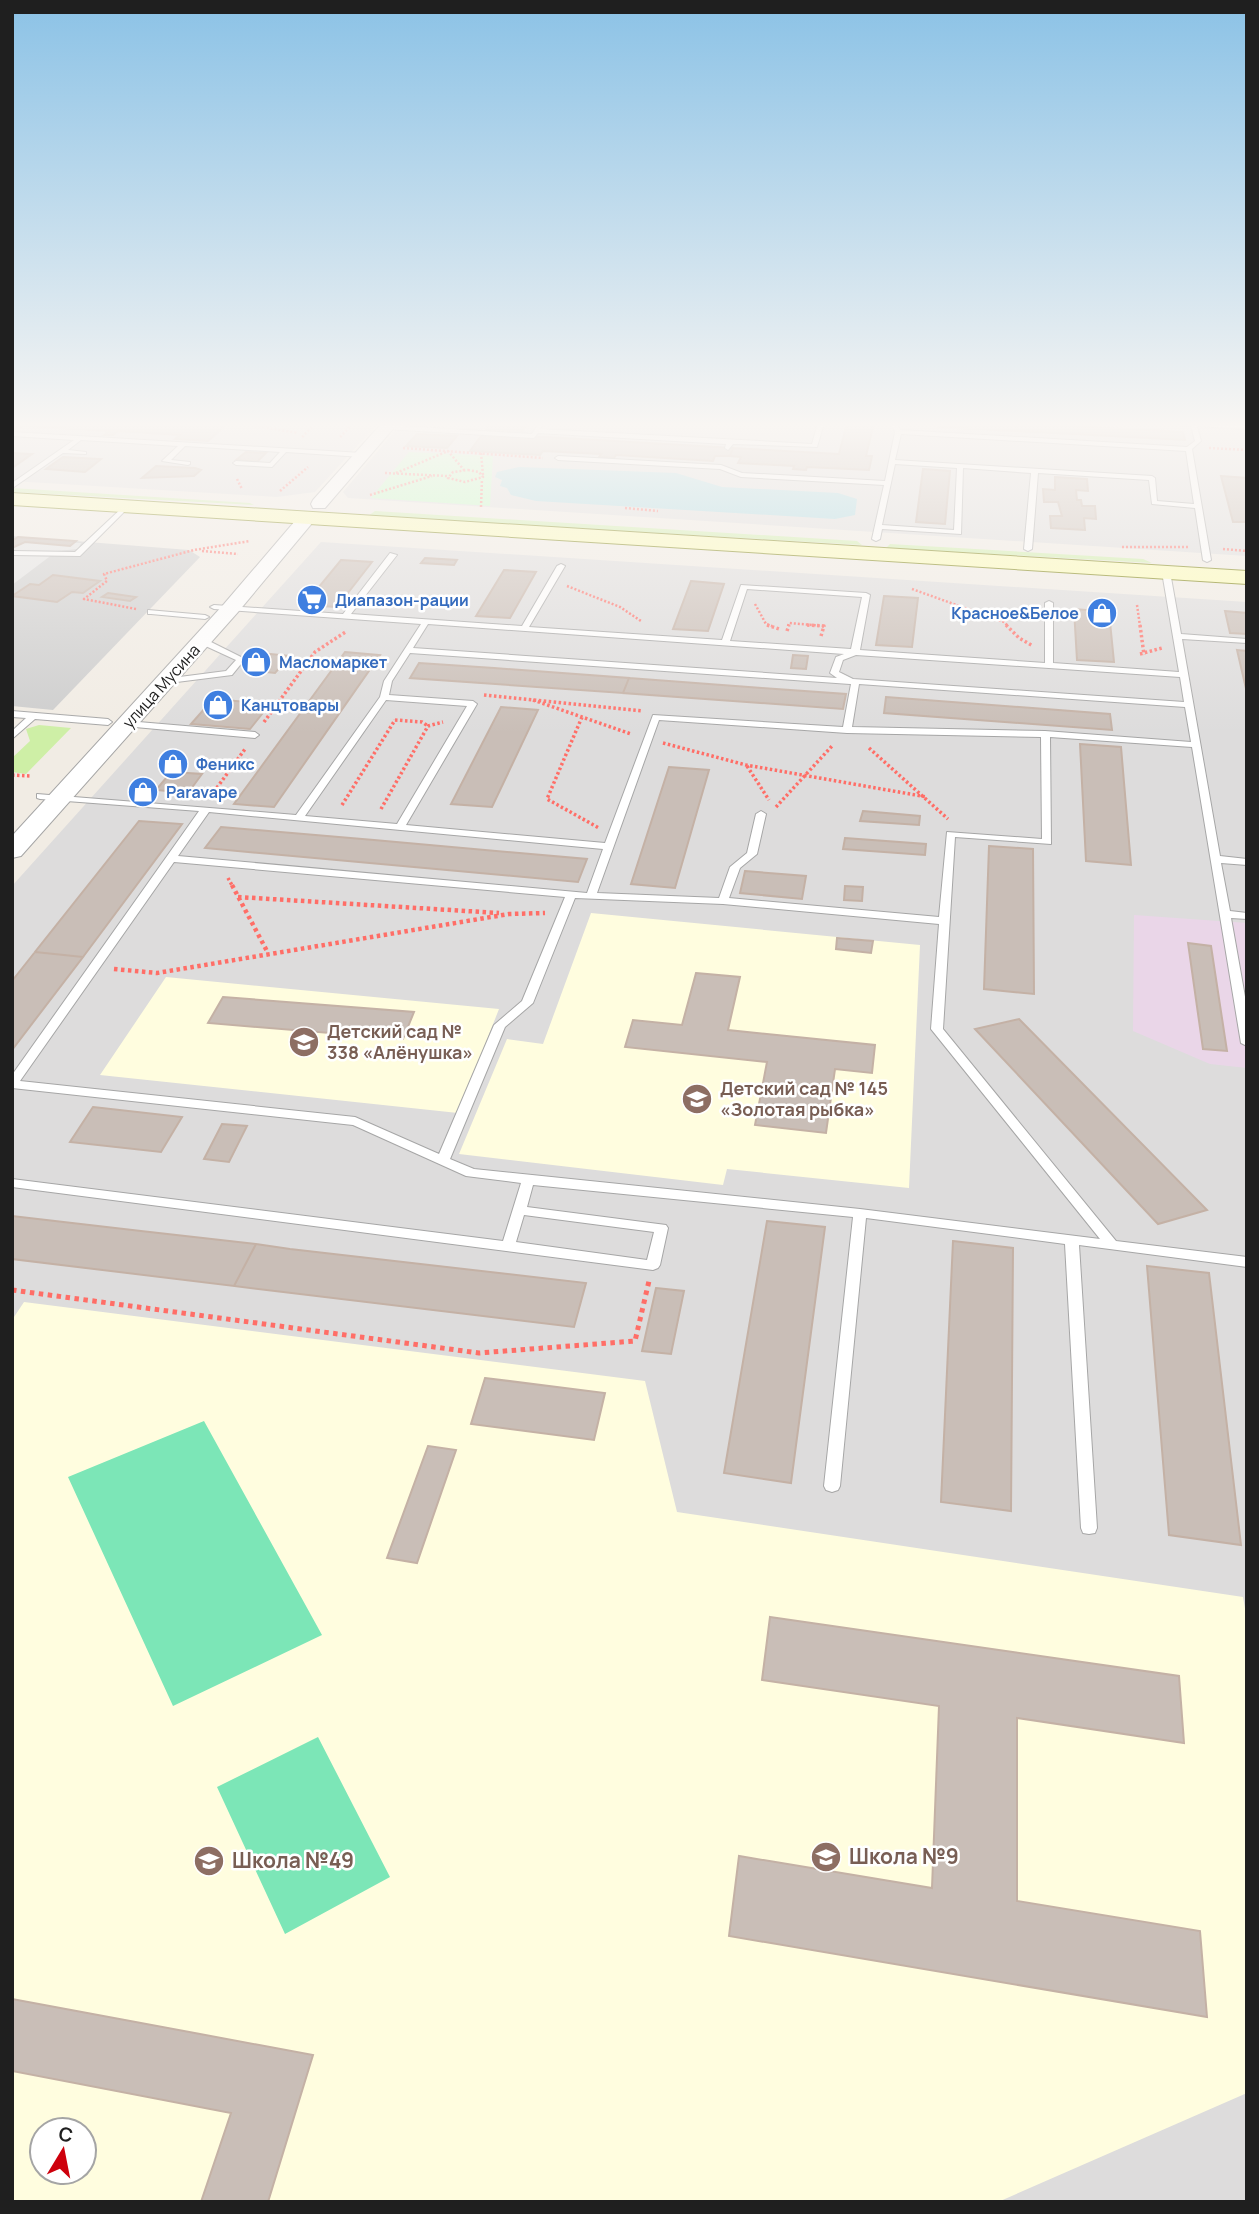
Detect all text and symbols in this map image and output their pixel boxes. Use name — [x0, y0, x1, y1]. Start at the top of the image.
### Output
supermarket icon: Диапазон-рации — [295, 583, 329, 617]
place label: Диапазон-рации — [335, 589, 469, 611]
shop icon: Красное&Белое — [1085, 596, 1119, 630]
place label: Красное&Белое — [951, 602, 1079, 624]
street label: улица Мусина — [117, 639, 205, 733]
shop icon: Масломаркет — [239, 645, 273, 679]
place label: Масломаркет — [279, 651, 388, 673]
shop icon: Канцтовары — [201, 688, 235, 722]
place label: Канцтовары — [241, 694, 339, 716]
shop icon: Феникс — [156, 747, 190, 781]
place label: Феникс — [196, 753, 255, 775]
shop icon: Paravape — [126, 775, 160, 809]
place label: Paravape — [166, 781, 238, 803]
place label: Детский сад № 338 «Алёнушка» — [327, 1019, 473, 1064]
school or university icon: Детский сад № 338 «Алёнушка» — [287, 1025, 321, 1059]
place label: Детский сад № 145 «Золотая рыбка» — [720, 1076, 888, 1121]
school or university icon: Детский сад № 145 «Золотая рыбка» — [680, 1082, 714, 1116]
school or university icon: Школа №9 — [809, 1840, 843, 1874]
place label: Школа №9 — [849, 1842, 959, 1870]
school or university icon: Школа №49 — [192, 1844, 226, 1878]
place label: Школа №49 — [232, 1846, 354, 1874]
north arrow — [28, 2116, 98, 2186]
text: С — [57, 2120, 75, 2148]

